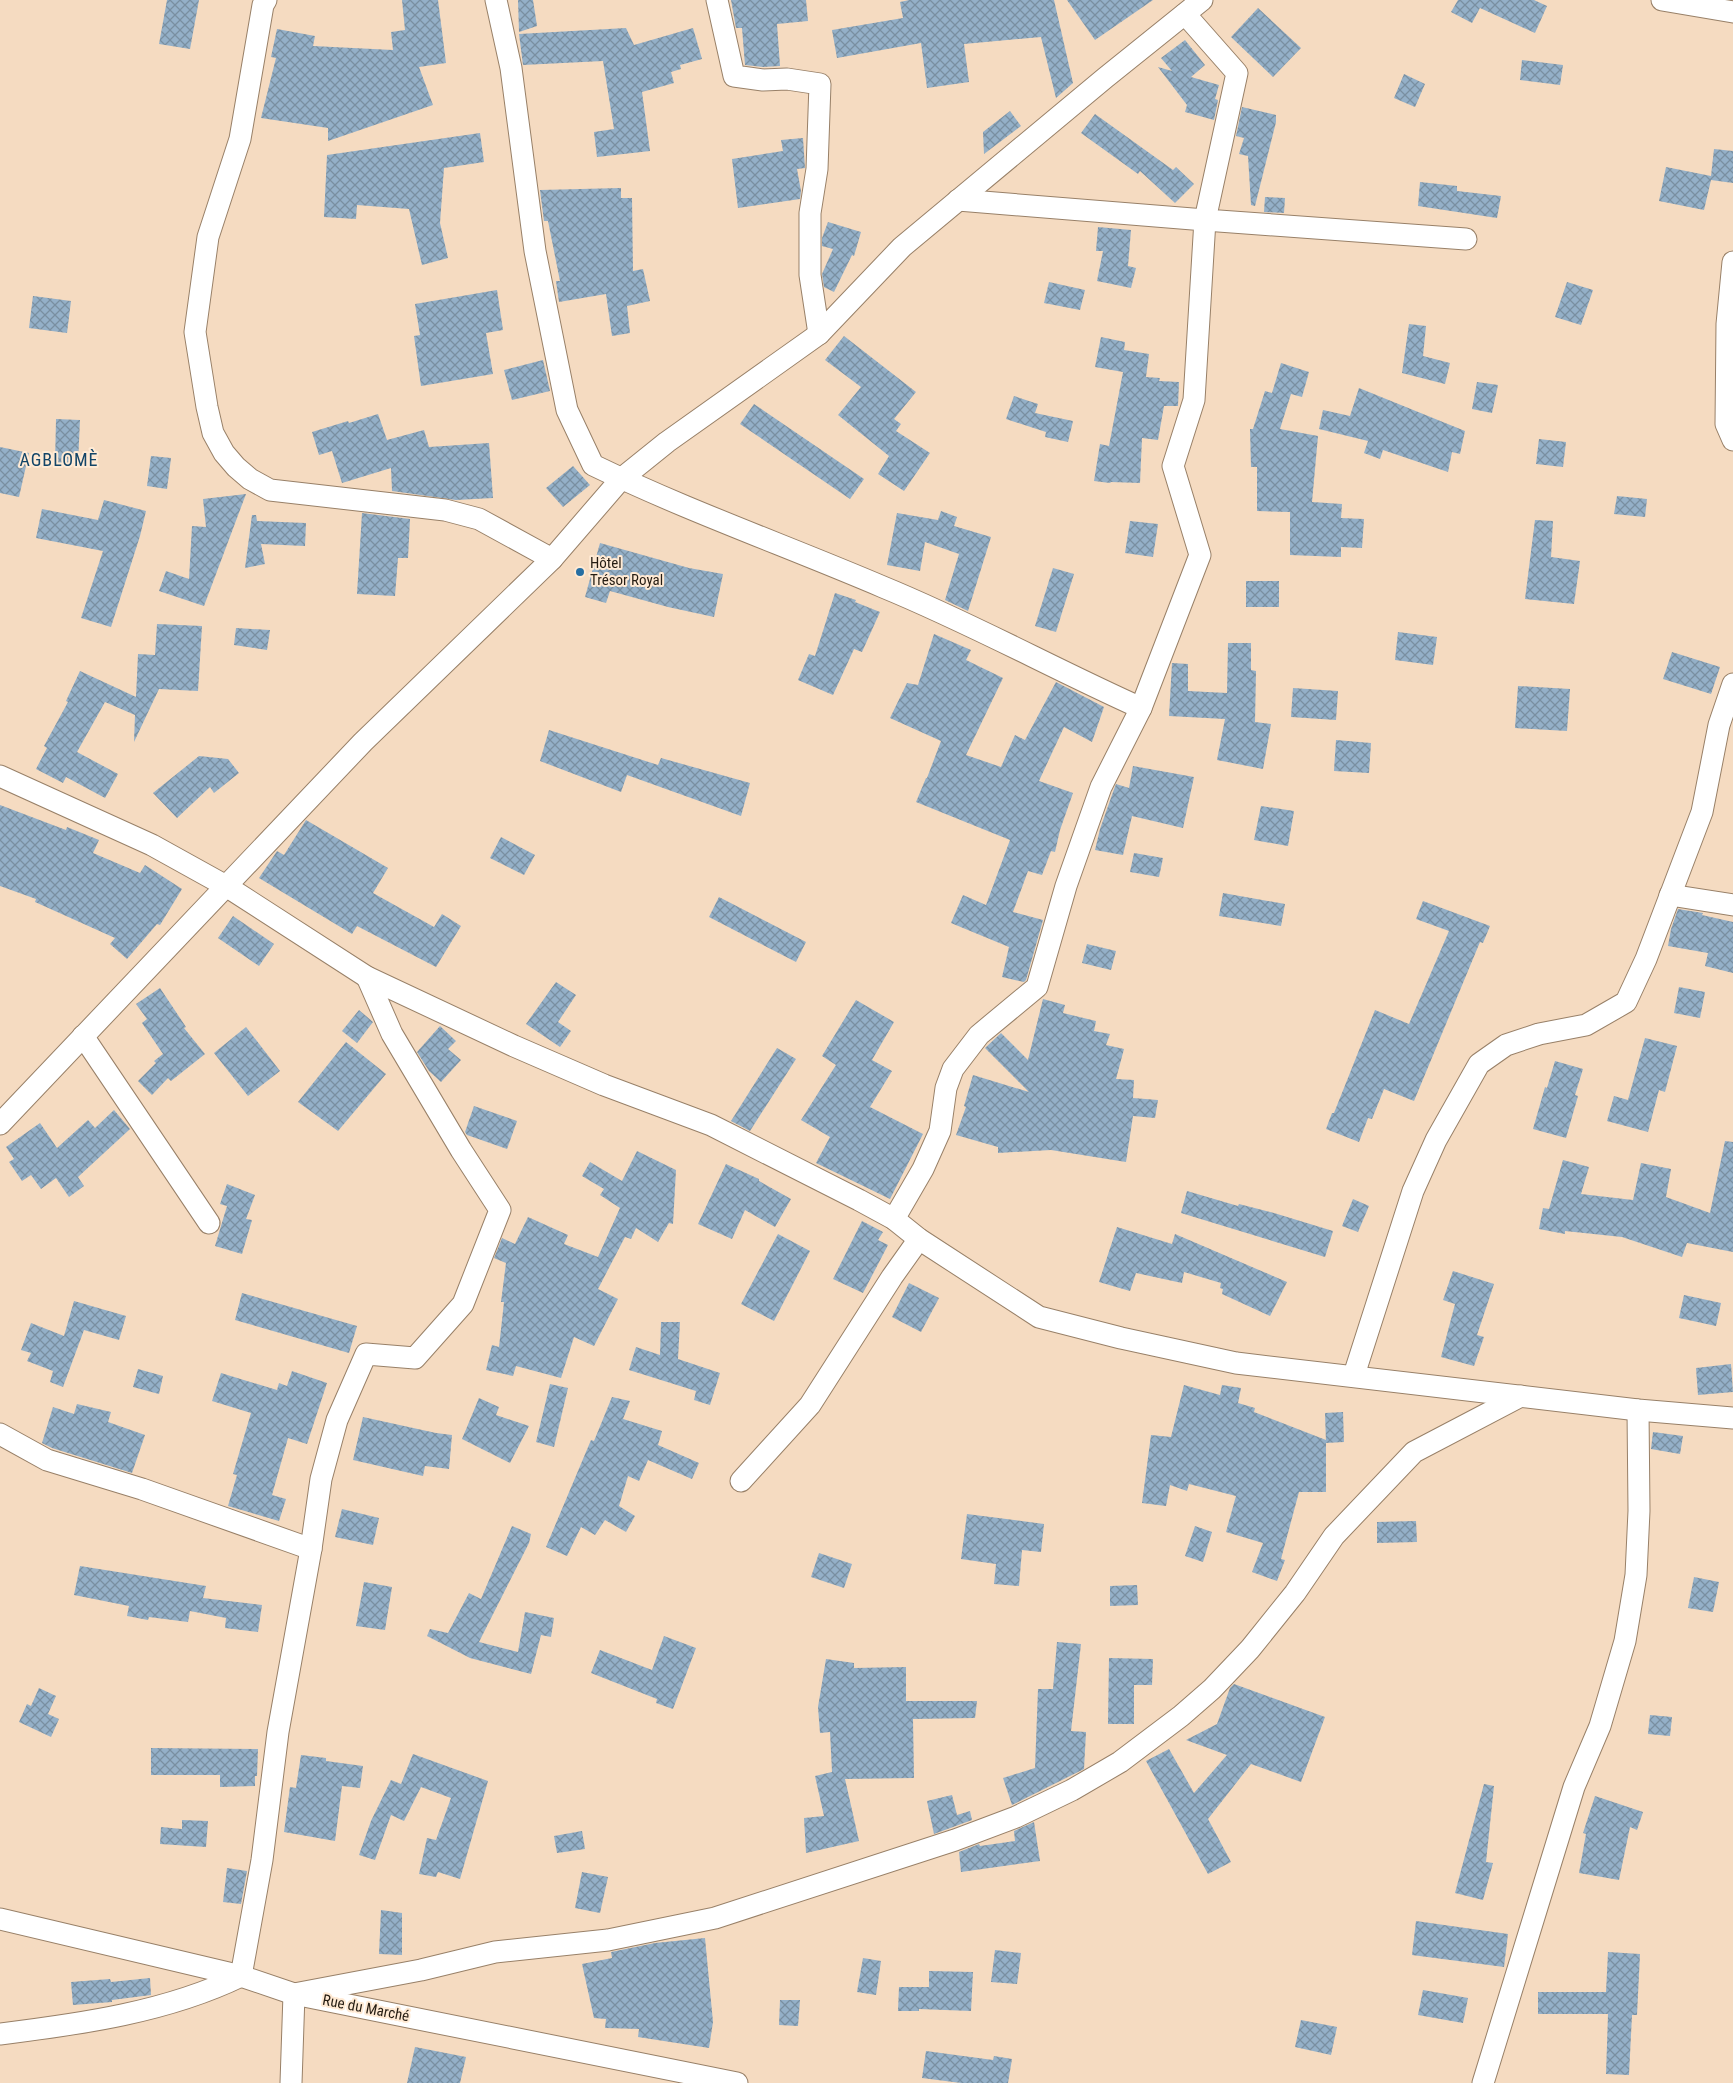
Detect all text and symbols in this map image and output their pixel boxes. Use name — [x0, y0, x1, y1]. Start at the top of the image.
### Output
district label: AGBLOMÈ — [19, 449, 99, 470]
place label: Hôtel Trésor Royal — [590, 554, 663, 589]
marker: Hôtel Trésor Royal — [574, 566, 586, 578]
street label: Rue du Marché — [321, 1991, 411, 2025]

